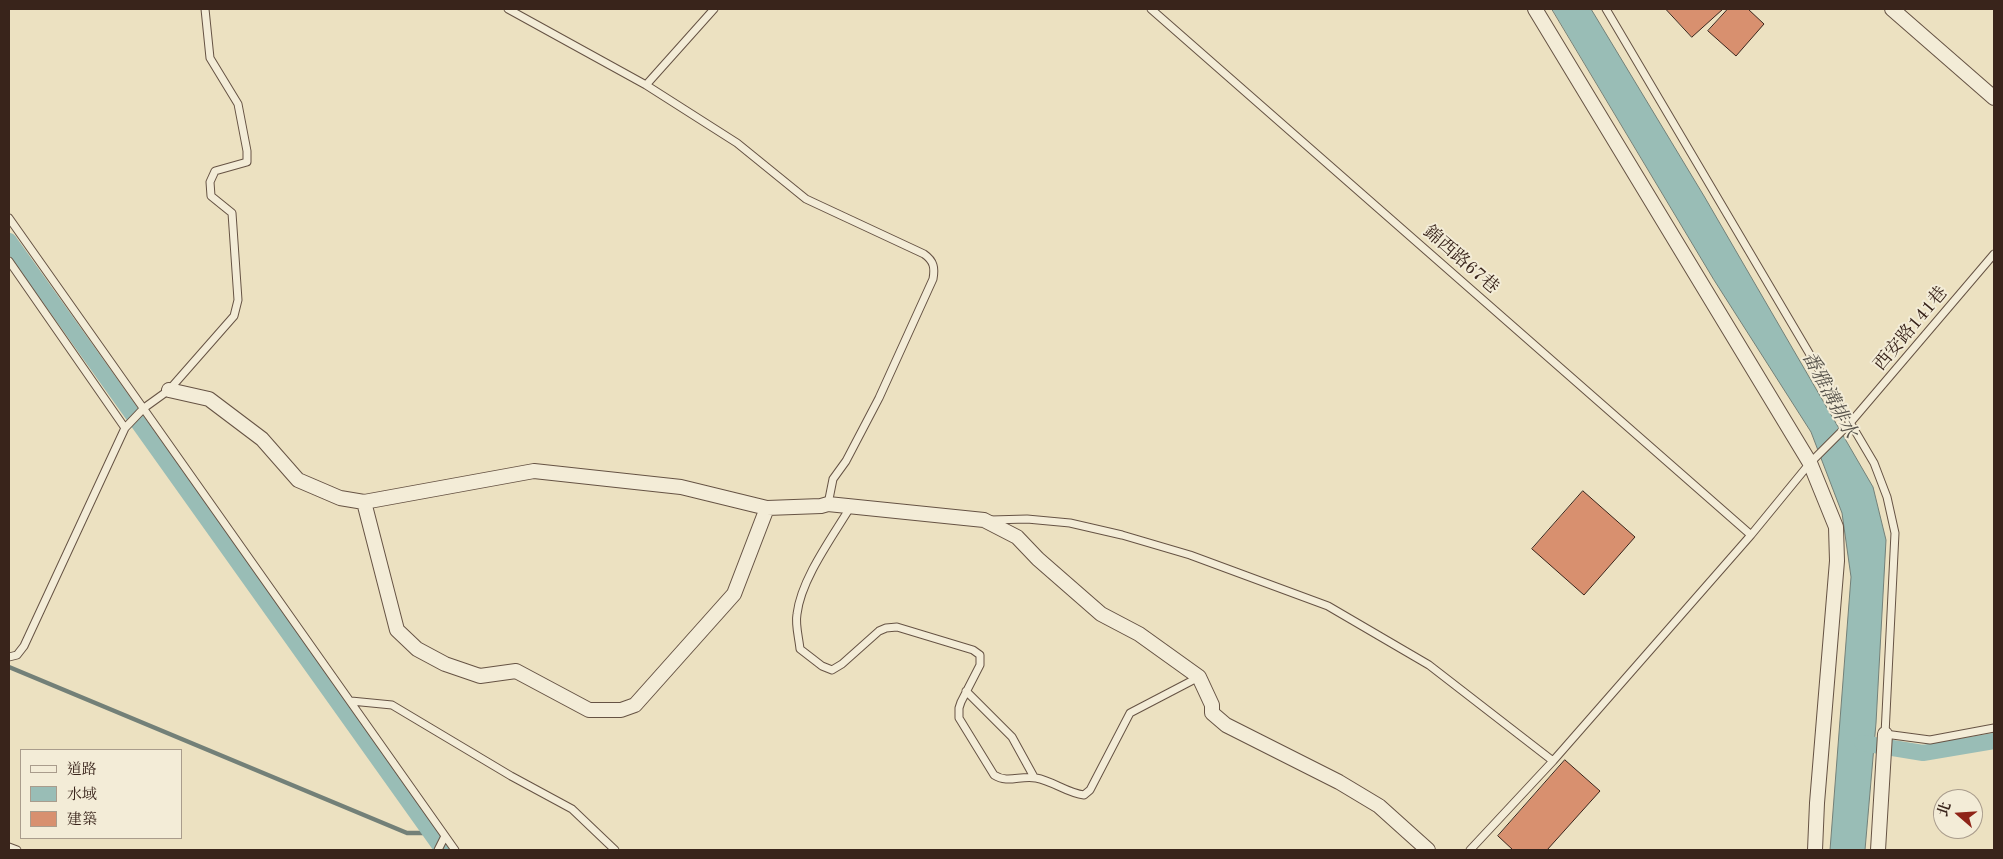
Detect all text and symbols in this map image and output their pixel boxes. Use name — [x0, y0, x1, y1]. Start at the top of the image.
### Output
street label: 錦西路67巷 — [1419, 221, 1503, 299]
street label: 西安路141巷 — [1870, 282, 1952, 376]
water label: 番雅溝排水 — [1797, 348, 1861, 442]
legend — [20, 749, 182, 839]
text: 道路 — [67, 763, 97, 778]
text: 水域 — [67, 788, 97, 803]
north arrow — [1933, 789, 1983, 839]
text: 北 — [1936, 801, 1954, 818]
text: 建築 — [67, 813, 97, 828]

